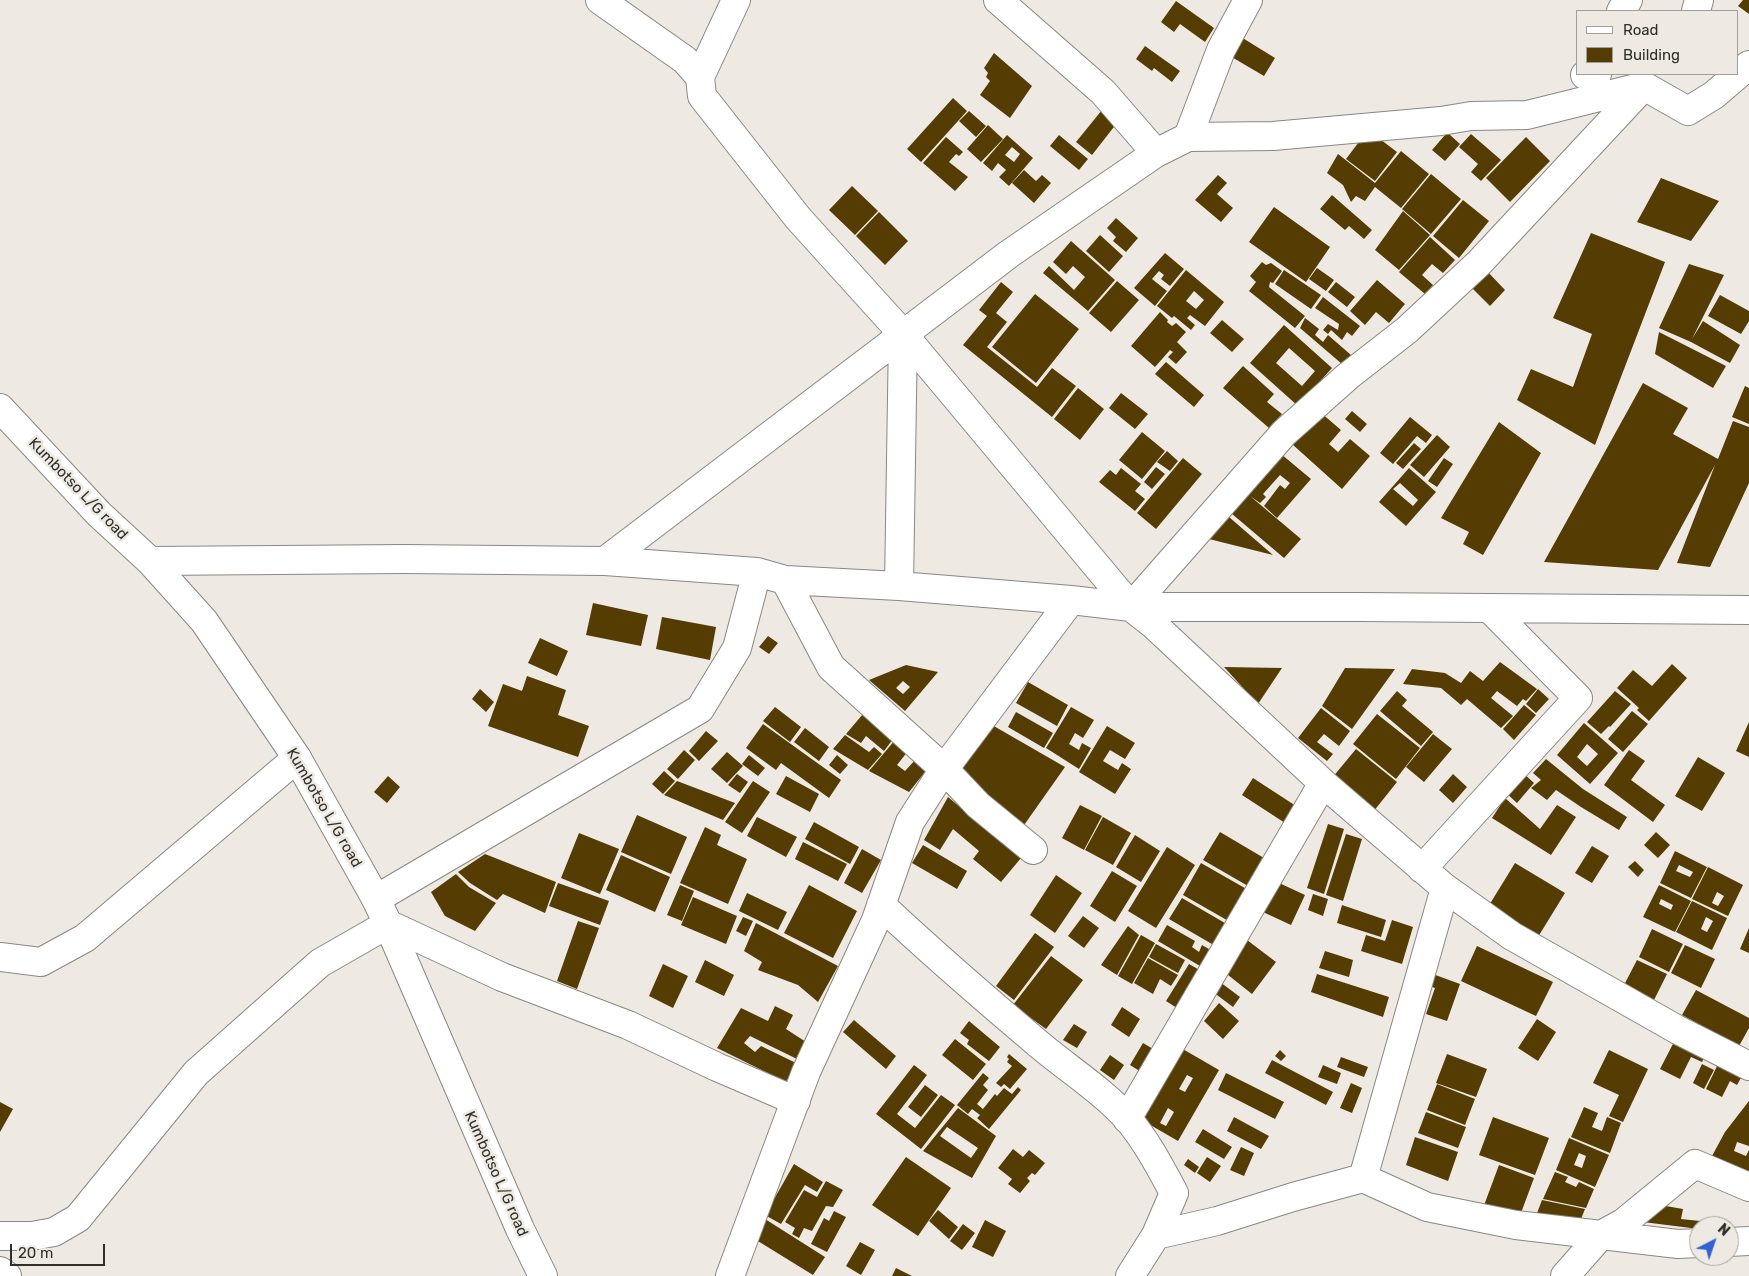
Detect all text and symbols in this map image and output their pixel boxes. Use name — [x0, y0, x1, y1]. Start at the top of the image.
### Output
legend — [1576, 10, 1739, 75]
text: Road — [1623, 21, 1659, 39]
text: Building — [1623, 46, 1680, 64]
street label: Kumbotso L/G road — [25, 434, 131, 544]
street label: Kumbotso L/G road — [282, 745, 366, 871]
street label: Kumbotso L/G road — [460, 1109, 532, 1239]
north arrow — [1689, 1216, 1739, 1266]
text: N — [1714, 1220, 1733, 1240]
scale bar — [12, 1234, 108, 1266]
text: 20 m — [18, 1244, 53, 1262]

